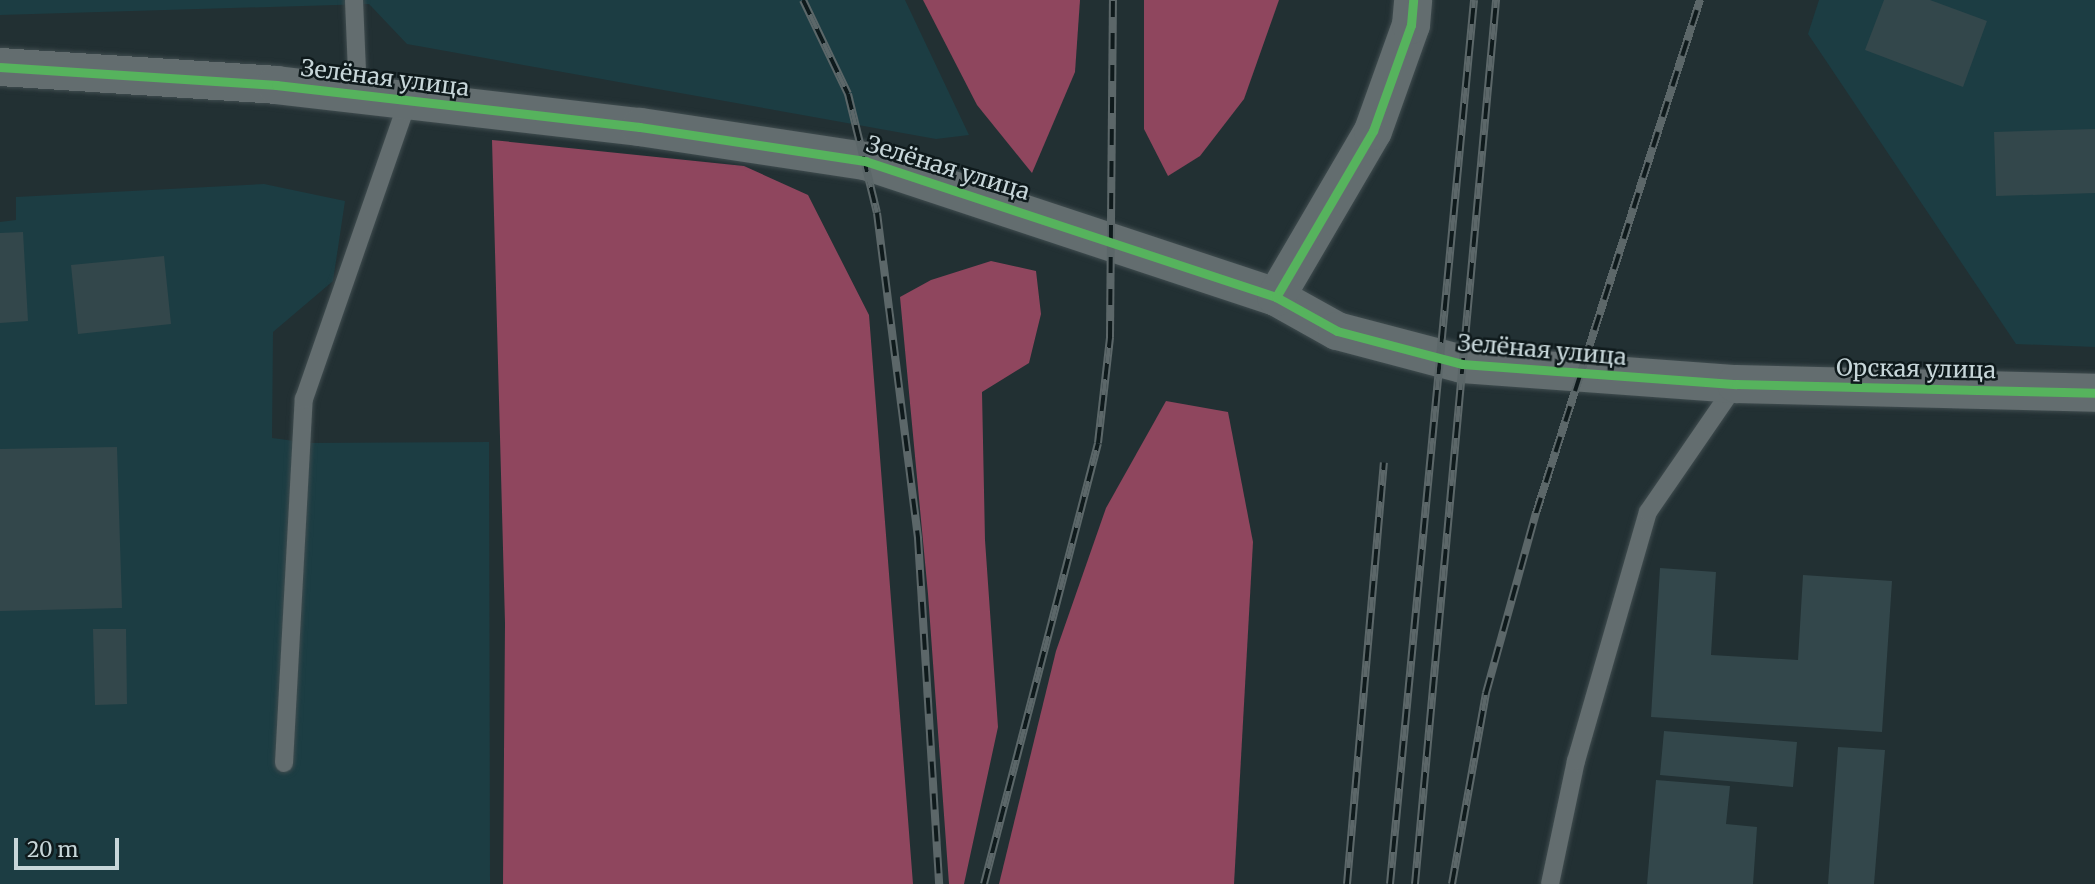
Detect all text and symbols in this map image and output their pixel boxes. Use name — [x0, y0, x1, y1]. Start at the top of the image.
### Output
street label: Зелёная улица — [299, 54, 471, 102]
street label: Зелёная улица — [863, 130, 1033, 206]
street label: Зелёная улица — [1456, 329, 1628, 371]
street label: Орская улица — [1836, 354, 1996, 384]
scale bar — [18, 824, 122, 868]
text: 20 m — [27, 836, 78, 863]

